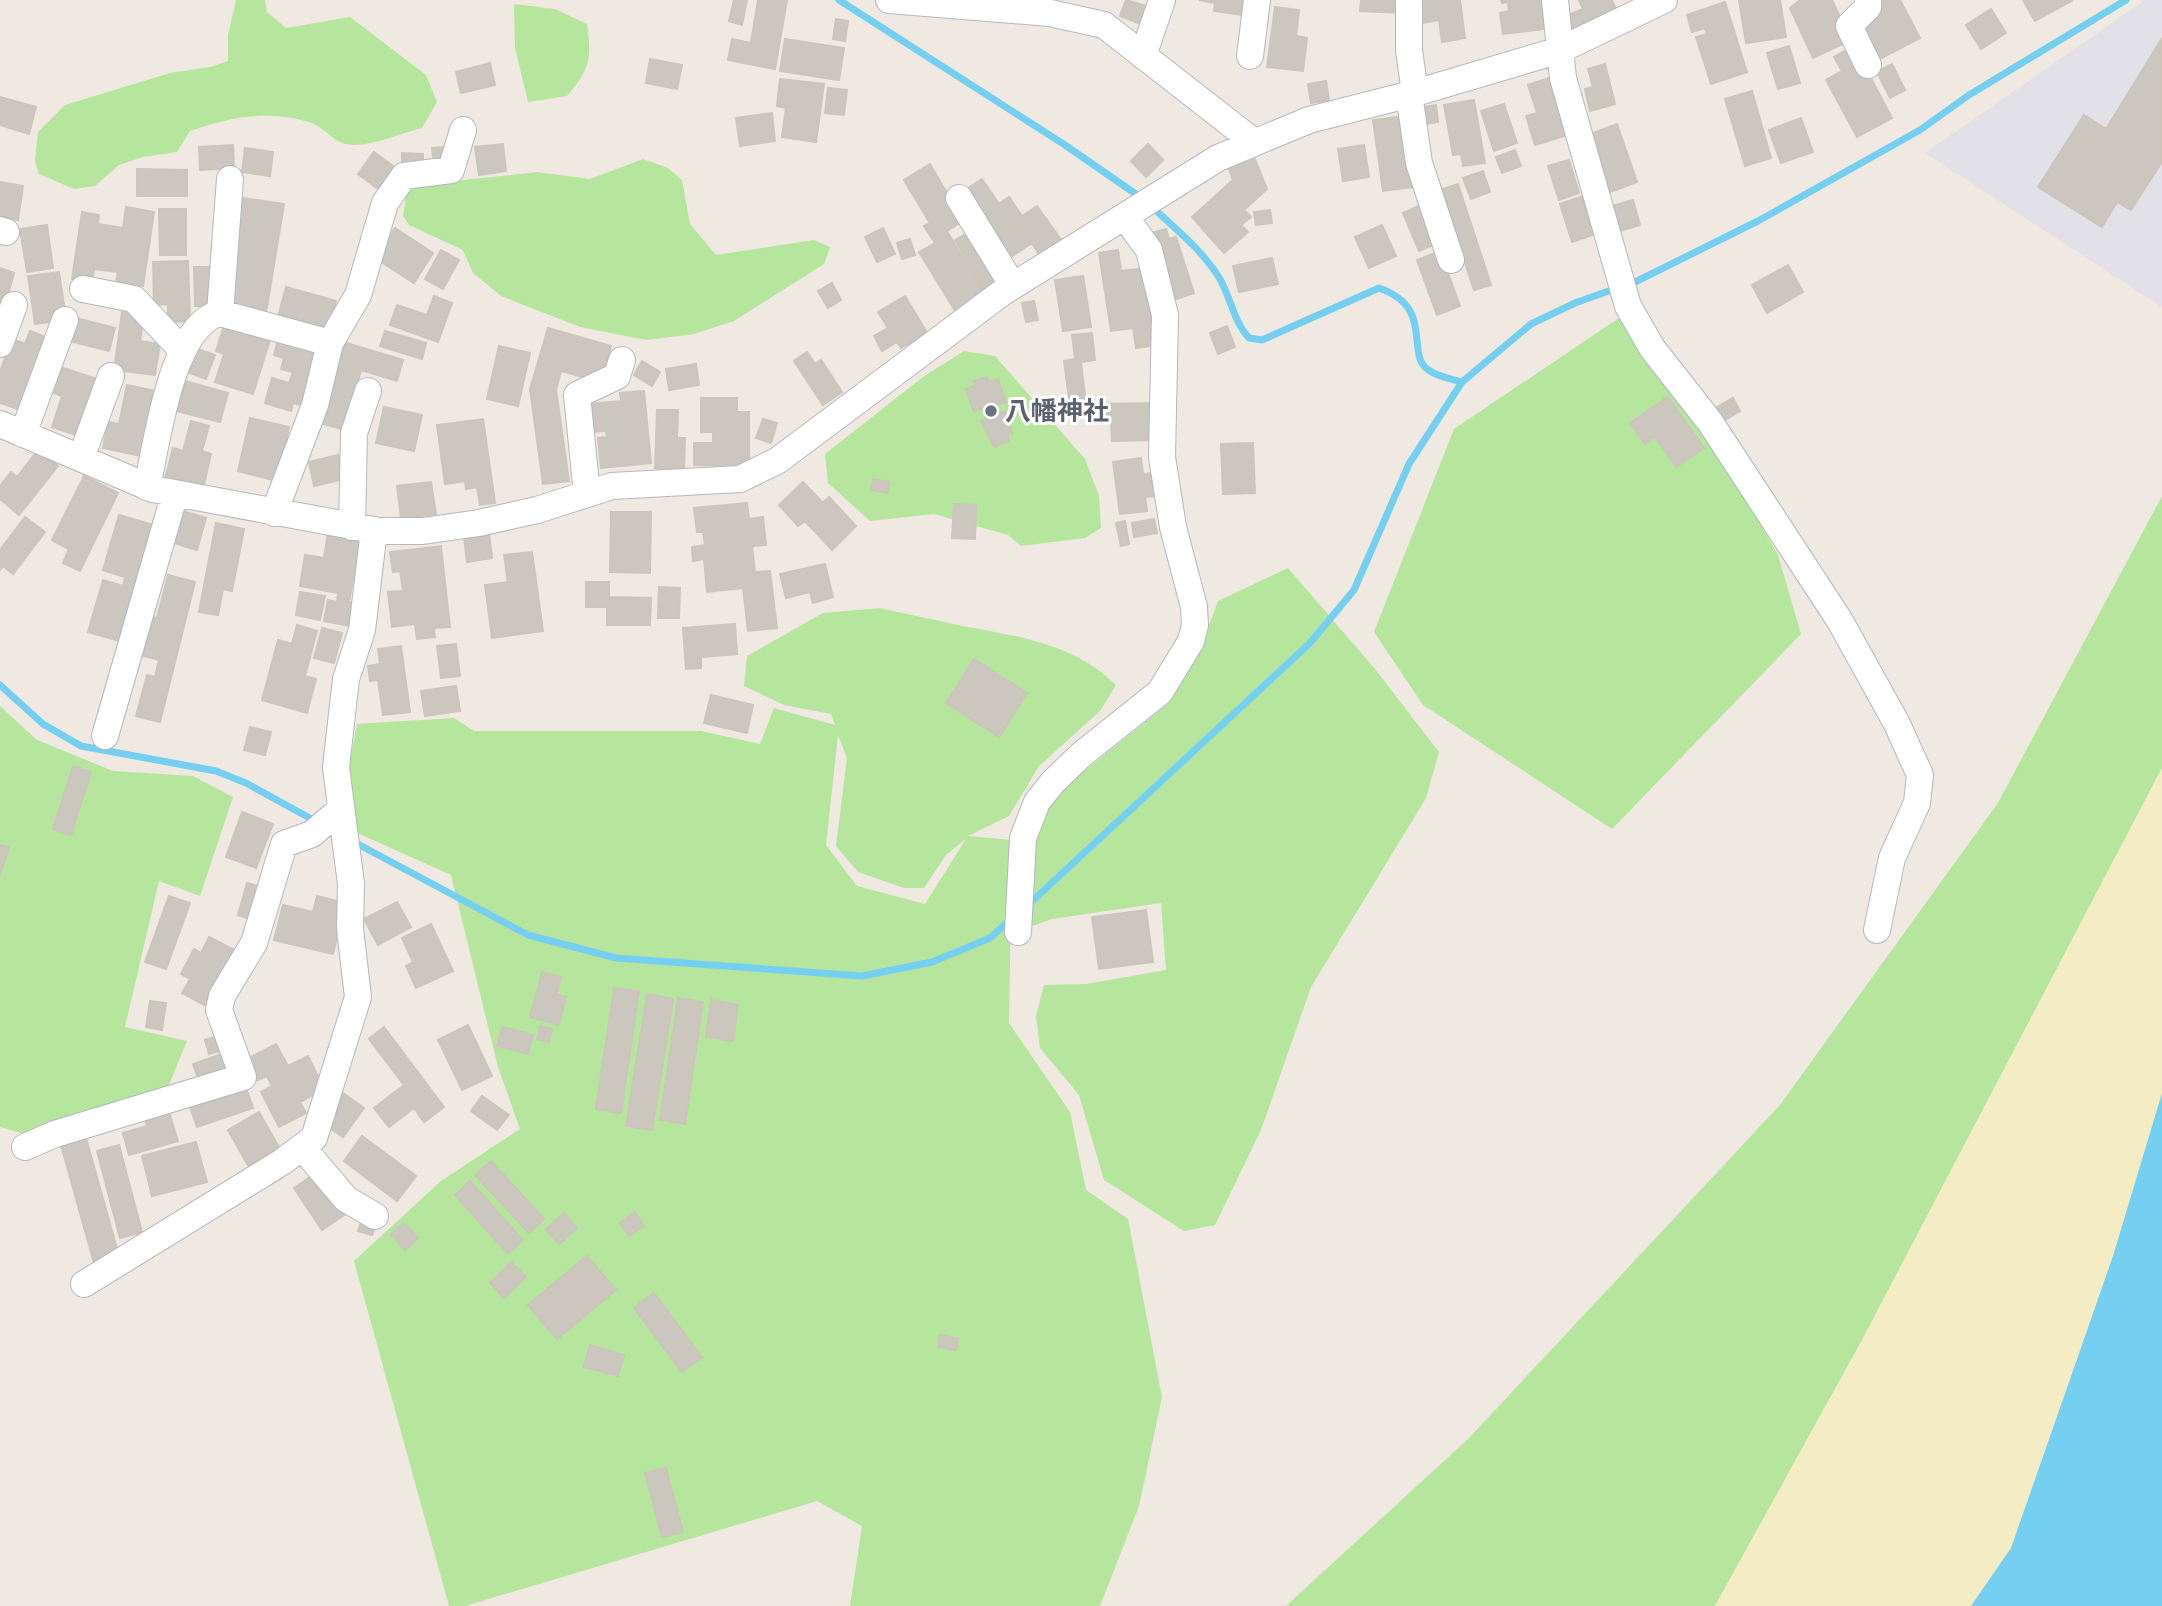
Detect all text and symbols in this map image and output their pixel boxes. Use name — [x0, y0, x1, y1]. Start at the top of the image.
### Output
place label: 八幡神社 — [1005, 397, 1109, 425]
marker: 八幡神社 — [983, 403, 999, 419]

